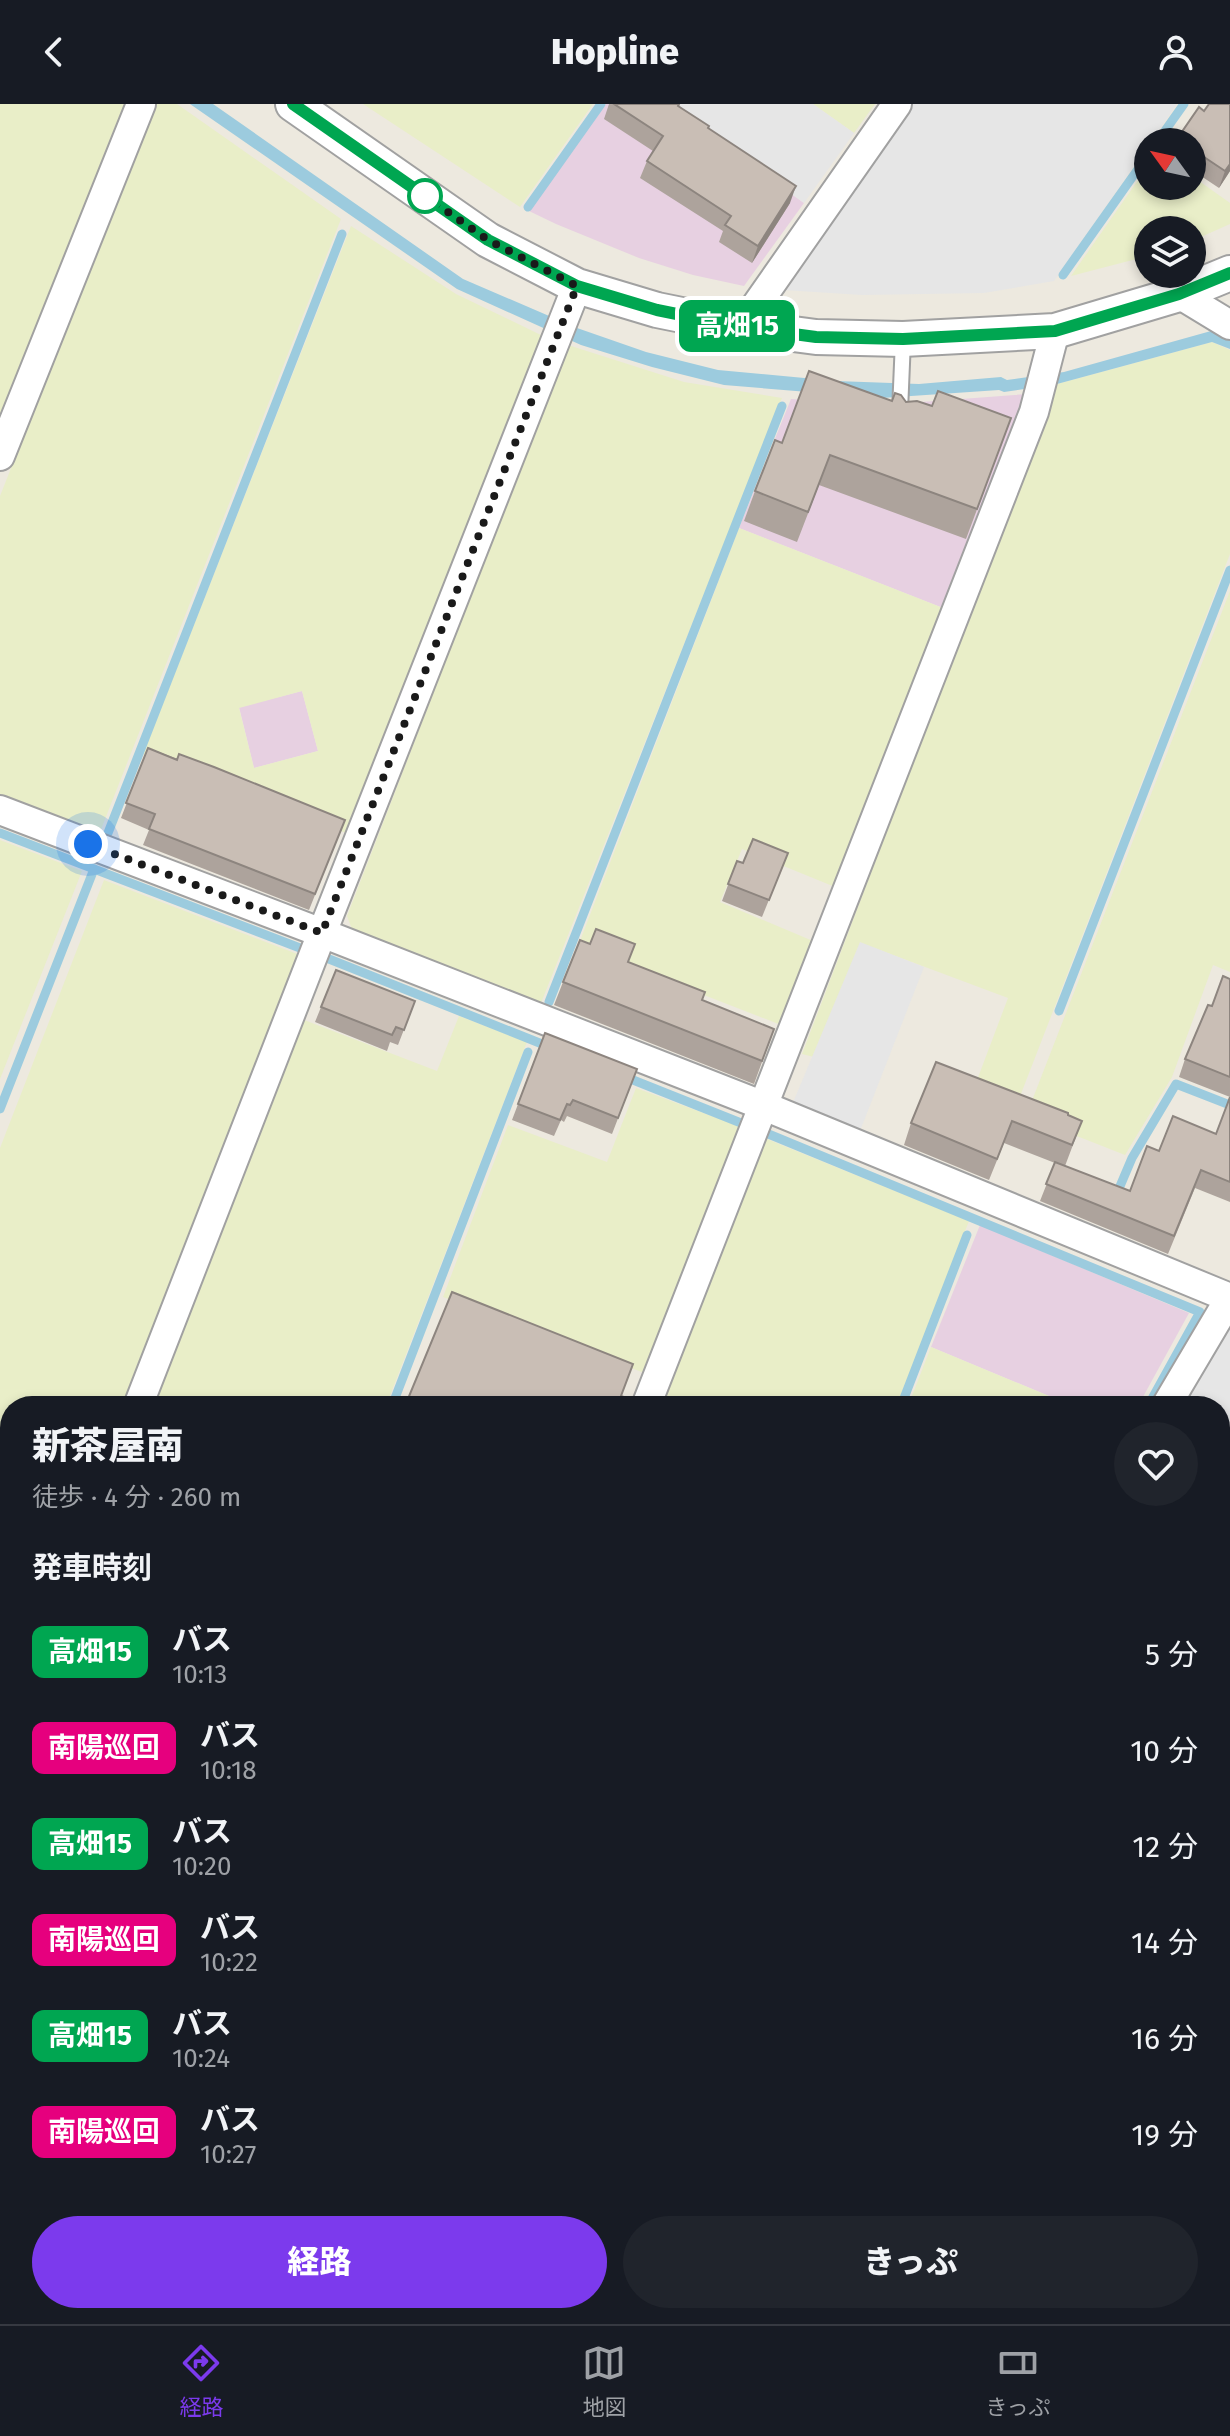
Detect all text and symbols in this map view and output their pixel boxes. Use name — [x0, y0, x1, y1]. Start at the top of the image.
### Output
icon: back — [32, 30, 76, 74]
text: Hopline — [551, 30, 679, 74]
icon: person — [1154, 30, 1198, 74]
north arrow — [1134, 128, 1206, 200]
map controls — [1134, 128, 1206, 288]
unlabelled marker — [408, 179, 442, 213]
button: layers — [1134, 216, 1206, 288]
line badge: 高畑15 — [681, 300, 793, 352]
text: 高畑15 — [695, 309, 779, 342]
your location — [68, 824, 108, 864]
button: heart — [1114, 1422, 1198, 1506]
text: 新茶屋南 — [32, 1423, 184, 1469]
text: 徒歩 · 4 分 · 260 m — [32, 1482, 241, 1513]
text: 発車時刻 — [32, 1550, 152, 1586]
text: バス — [172, 1622, 232, 1658]
text: 高畑15 — [48, 1635, 132, 1668]
text: 5 分 — [1145, 1637, 1198, 1673]
text: 10:13 — [172, 1659, 227, 1690]
text: バス — [200, 1718, 260, 1754]
text: 南陽巡回 — [48, 1731, 160, 1764]
text: 10 分 — [1130, 1733, 1198, 1769]
text: 10:18 — [200, 1755, 257, 1786]
text: バス — [172, 1814, 232, 1850]
text: 高畑15 — [48, 1827, 132, 1860]
text: 12 分 — [1132, 1829, 1198, 1865]
text: 10:20 — [172, 1851, 231, 1882]
text: バス — [200, 1910, 260, 1946]
text: 南陽巡回 — [48, 1923, 160, 1956]
text: 14 分 — [1131, 1925, 1198, 1961]
text: 10:22 — [200, 1947, 258, 1978]
text: バス — [172, 2006, 232, 2042]
text: 高畑15 — [48, 2019, 132, 2052]
text: 16 分 — [1131, 2021, 1198, 2057]
text: 10:24 — [172, 2043, 230, 2074]
text: バス — [200, 2102, 260, 2138]
text: 南陽巡回 — [48, 2115, 160, 2148]
text: 19 分 — [1131, 2117, 1198, 2153]
text: 10:27 — [200, 2139, 256, 2170]
button: 経路 — [32, 2216, 607, 2308]
button: きっぷ — [623, 2216, 1198, 2308]
tab: 経路 — [179, 2341, 223, 2421]
tab: 地図 — [582, 2341, 626, 2421]
tab: きっぷ — [985, 2341, 1051, 2421]

